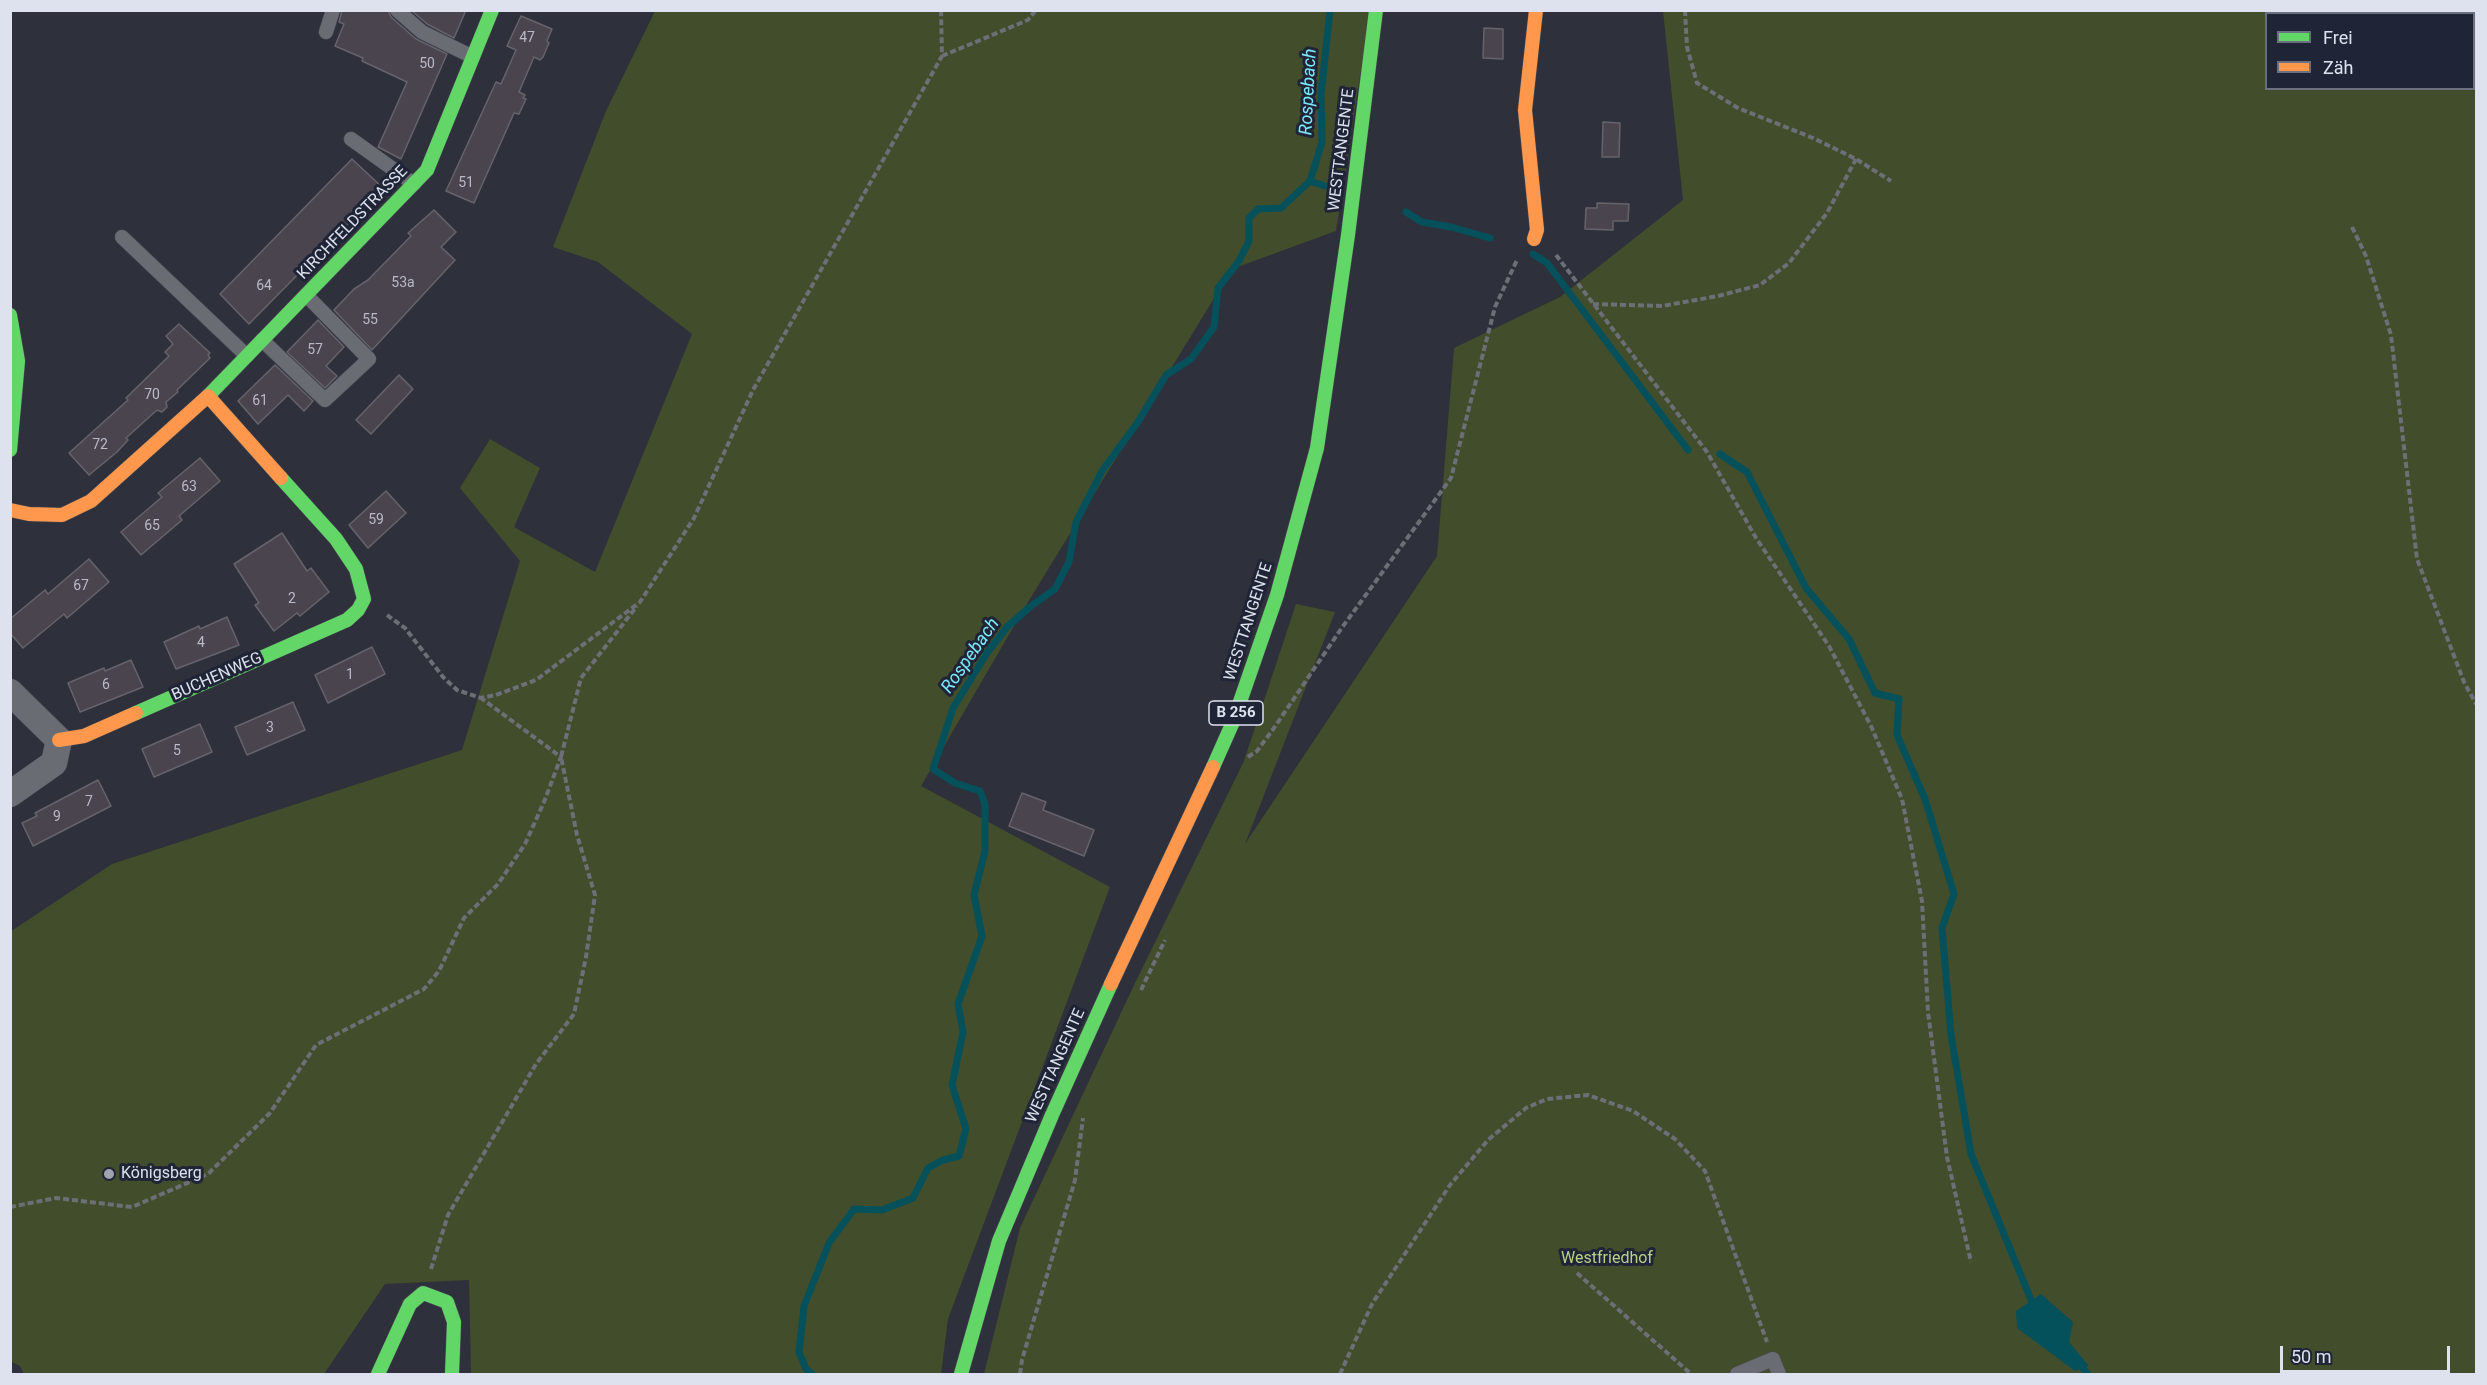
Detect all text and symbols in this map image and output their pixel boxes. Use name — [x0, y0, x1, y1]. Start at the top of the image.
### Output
legend — [2265, 12, 2475, 90]
text: Frei — [2323, 27, 2353, 48]
house number: 47 — [519, 30, 535, 46]
water label: Rospebach — [1296, 48, 1322, 136]
house number: 50 — [419, 56, 435, 72]
text: Zäh — [2323, 57, 2354, 78]
street label: WESTTANGENTE — [1325, 88, 1359, 212]
street label: KIRCHFELDSTRASSE — [294, 162, 412, 284]
house number: 51 — [458, 175, 474, 191]
house number: 53a — [391, 275, 415, 291]
house number: 64 — [256, 278, 272, 294]
house number: 55 — [362, 312, 378, 328]
house number: 57 — [307, 342, 323, 358]
house number: 70 — [144, 387, 160, 403]
house number: 61 — [252, 393, 268, 409]
house number: 72 — [92, 437, 108, 453]
house number: 63 — [181, 479, 197, 495]
house number: 59 — [368, 512, 384, 528]
house number: 65 — [144, 518, 160, 534]
street label: WESTTANGENTE — [1221, 561, 1277, 683]
house number: 67 — [73, 578, 89, 594]
house number: 2 — [288, 591, 296, 607]
water label: Rospebach — [937, 614, 1005, 698]
house number: 4 — [197, 635, 205, 651]
street label: BUCHENWEG — [169, 649, 265, 705]
house number: 1 — [346, 667, 354, 683]
house number: 6 — [102, 677, 110, 693]
road number: B 256 — [1209, 701, 1263, 725]
house number: 3 — [266, 720, 274, 736]
house number: 5 — [173, 743, 181, 759]
house number: 7 — [85, 794, 93, 810]
house number: 9 — [53, 809, 61, 825]
street label: WESTTANGENTE — [1022, 1006, 1090, 1126]
place label: Königsberg — [121, 1164, 202, 1184]
marker: Königsberg — [102, 1167, 116, 1181]
park label: Westfriedhof — [1561, 1249, 1653, 1269]
scale bar — [2283, 1334, 2452, 1372]
text: 50 m — [2291, 1346, 2331, 1367]

